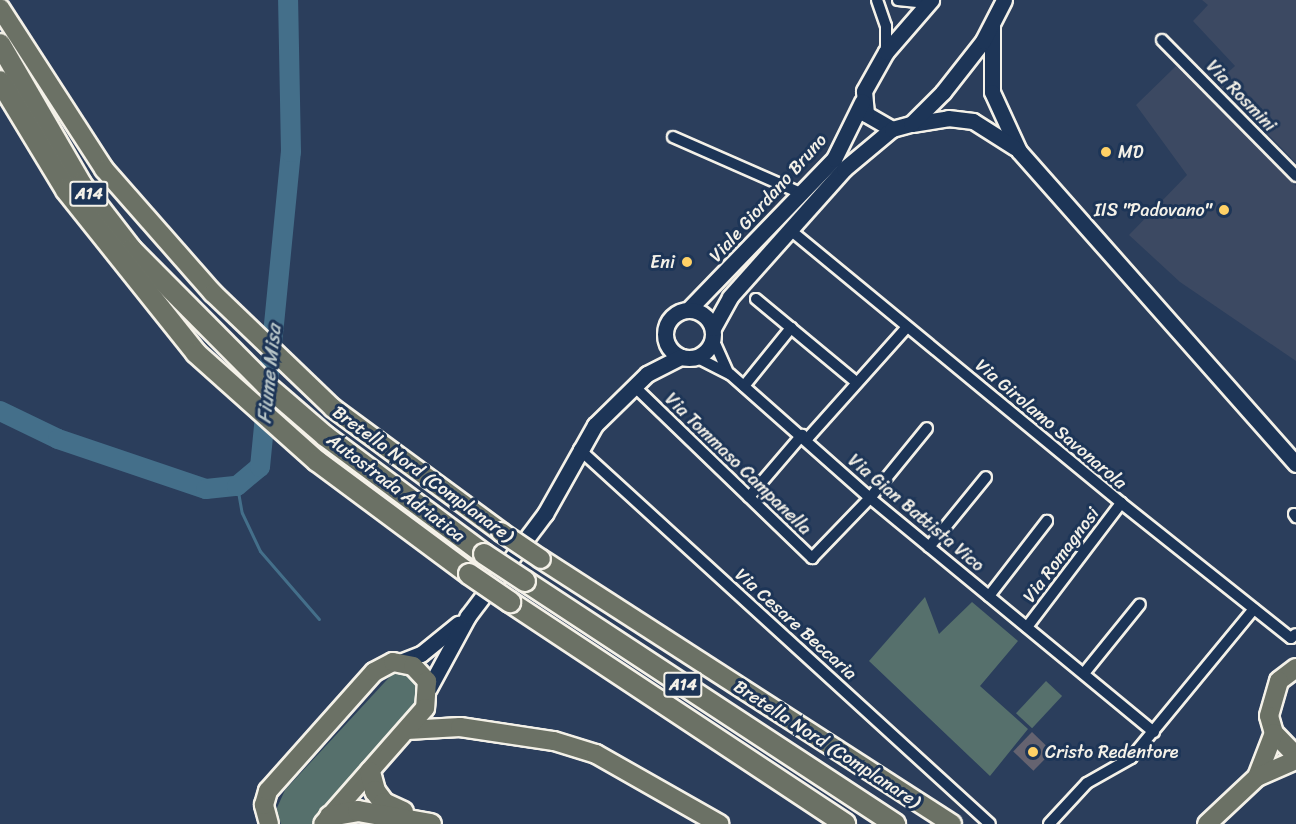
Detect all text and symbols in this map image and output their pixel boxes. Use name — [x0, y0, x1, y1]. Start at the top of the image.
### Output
street label: Via Rosmini — [1202, 56, 1280, 136]
street label: Viale Giordano Bruno — [705, 129, 831, 267]
place label: MD — [1118, 141, 1143, 163]
marker: MD — [1099, 145, 1113, 159]
road number: A14 — [68, 181, 110, 207]
place label: IIS "Padovano" — [1094, 199, 1212, 221]
marker: IIS "Padovano" — [1217, 203, 1231, 217]
place label: Eni — [650, 251, 675, 273]
marker: Eni — [680, 255, 694, 269]
water label: Fiume Misa — [252, 324, 286, 424]
street label: Via Girolamo Savonarola — [971, 354, 1131, 494]
street label: Via Tommaso Campanella — [660, 389, 816, 539]
street label: Bretella Nord (Complanare) — [328, 401, 518, 547]
street label: Autostrada Adriatica — [323, 429, 469, 547]
street label: Via Gian Battista Vico — [843, 449, 989, 577]
street label: Via Romagnosi — [1018, 503, 1104, 607]
street label: Via Cesare Beccaria — [730, 563, 862, 685]
road number: A14 — [662, 672, 704, 698]
street label: Bretella Nord (Complanare) — [730, 676, 924, 812]
place label: Cristo Redentore — [1045, 741, 1179, 763]
marker: Cristo Redentore — [1026, 745, 1040, 759]

